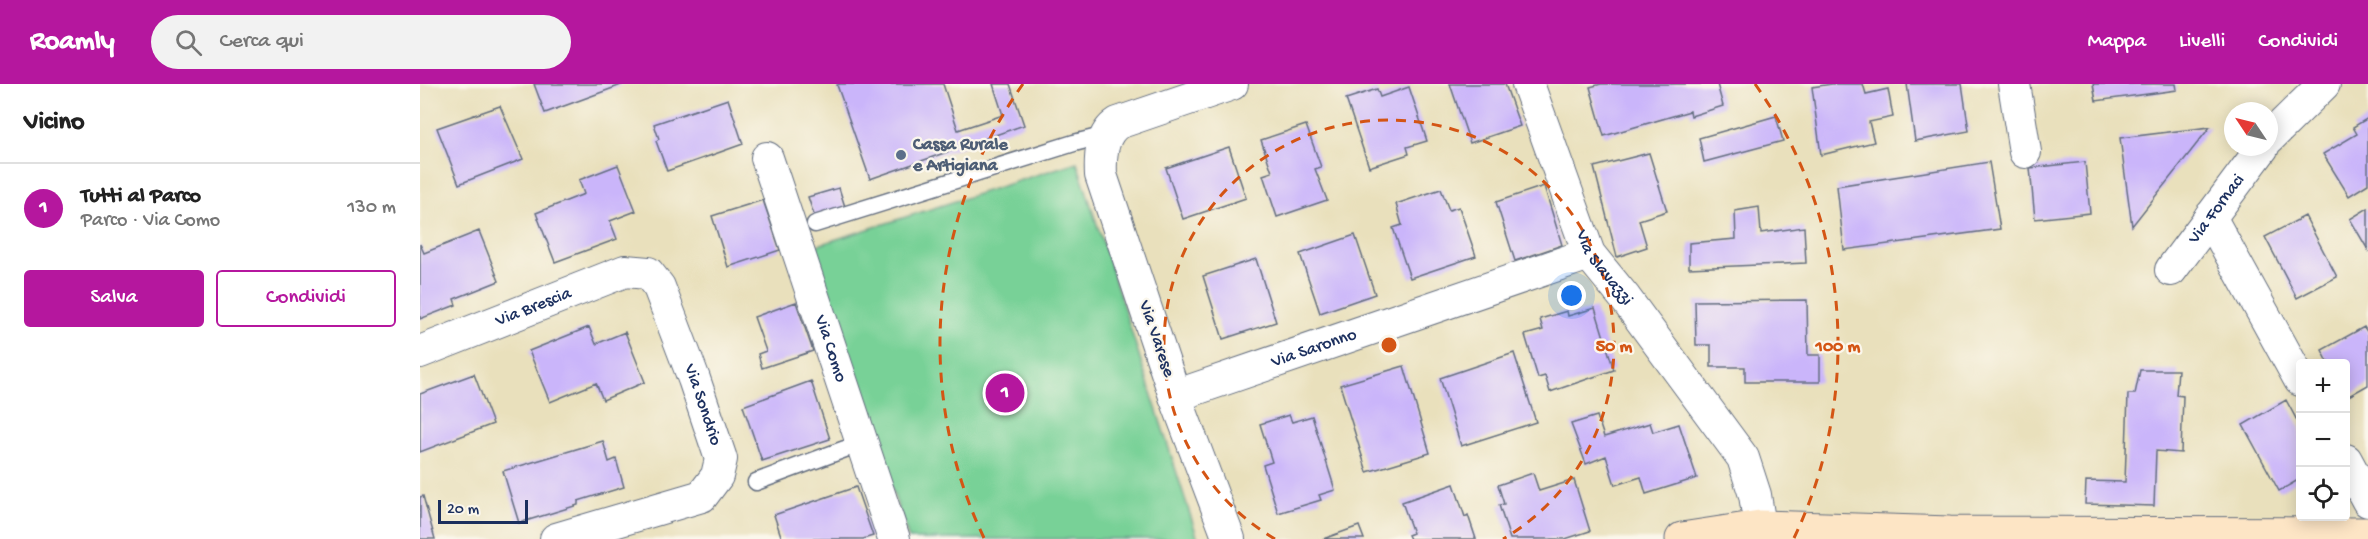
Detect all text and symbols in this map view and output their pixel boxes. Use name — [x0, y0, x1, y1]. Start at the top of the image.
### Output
search box — [151, 15, 571, 69]
text: Roamly — [30, 26, 115, 59]
icon: search — [172, 26, 205, 59]
text: Cerca qui — [220, 29, 304, 55]
text: Mappa — [2087, 30, 2146, 55]
text: Livelli — [2179, 30, 2225, 55]
text: Condividi — [2258, 30, 2338, 55]
north arrow — [2224, 102, 2278, 156]
text: Vicino — [24, 108, 84, 139]
place label: Cassa Rurale e Artigiana — [912, 135, 1008, 177]
marker: Cassa Rurale e Artigiana — [894, 148, 908, 162]
street label: Via Fornaci — [2183, 170, 2249, 249]
text: Tutti al Parco — [81, 184, 201, 210]
text: 1 — [39, 197, 48, 220]
text: 130 m — [347, 197, 396, 220]
text: Parco · Via Como — [81, 210, 220, 233]
street label: Via Slavazzi — [1570, 226, 1637, 310]
button: Salva — [24, 270, 204, 327]
button: Condividi — [216, 270, 396, 327]
your location — [1557, 281, 1586, 310]
street label: Via Brescia — [492, 282, 575, 332]
street label: Via Varese — [1133, 297, 1179, 381]
street label: Via Como — [809, 311, 851, 385]
street label: Via Saronno — [1268, 324, 1359, 373]
centre of rings — [1379, 335, 1399, 355]
text: 50 m — [1596, 337, 1633, 358]
text: 100 m — [1815, 337, 1861, 358]
map controls — [2296, 359, 2350, 521]
button: + — [2296, 359, 2350, 413]
street label: Via Sondrio — [678, 360, 726, 448]
pin: 1 — [986, 370, 1024, 416]
button: − — [2296, 413, 2350, 467]
button: locate — [2296, 467, 2350, 521]
scale bar — [438, 497, 528, 524]
text: 20 m — [447, 501, 479, 520]

